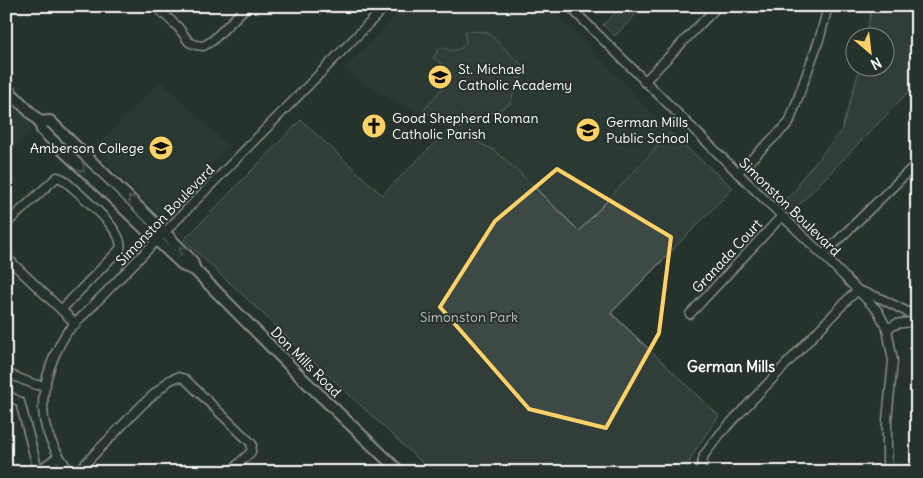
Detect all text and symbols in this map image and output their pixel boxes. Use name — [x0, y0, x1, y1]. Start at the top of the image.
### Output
north arrow — [846, 28, 896, 78]
text: N — [868, 53, 885, 74]
place label: St. Michael Catholic Academy — [458, 60, 572, 94]
school or university icon: St. Michael Catholic Academy — [427, 64, 453, 90]
place label: Good Shepherd Roman Catholic Parish — [392, 109, 539, 143]
church icon: Good Shepherd Roman Catholic Parish — [361, 113, 387, 139]
place label: German Mills Public School — [606, 113, 689, 147]
school or university icon: German Mills Public School — [575, 117, 601, 143]
school or university icon: Amberson College — [148, 135, 174, 161]
place label: Amberson College — [30, 139, 144, 157]
street label: Simonston Boulevard — [736, 154, 844, 260]
street label: Simonston Boulevard — [112, 161, 218, 269]
one-way arrow — [77, 163, 86, 172]
one-way arrow — [128, 196, 137, 205]
street label: Granada Court — [688, 215, 766, 297]
one-way arrow — [179, 247, 188, 256]
park label: Simonston Park — [420, 308, 518, 326]
street label: Don Mills Road — [267, 323, 345, 401]
district label: German Mills — [687, 357, 775, 376]

